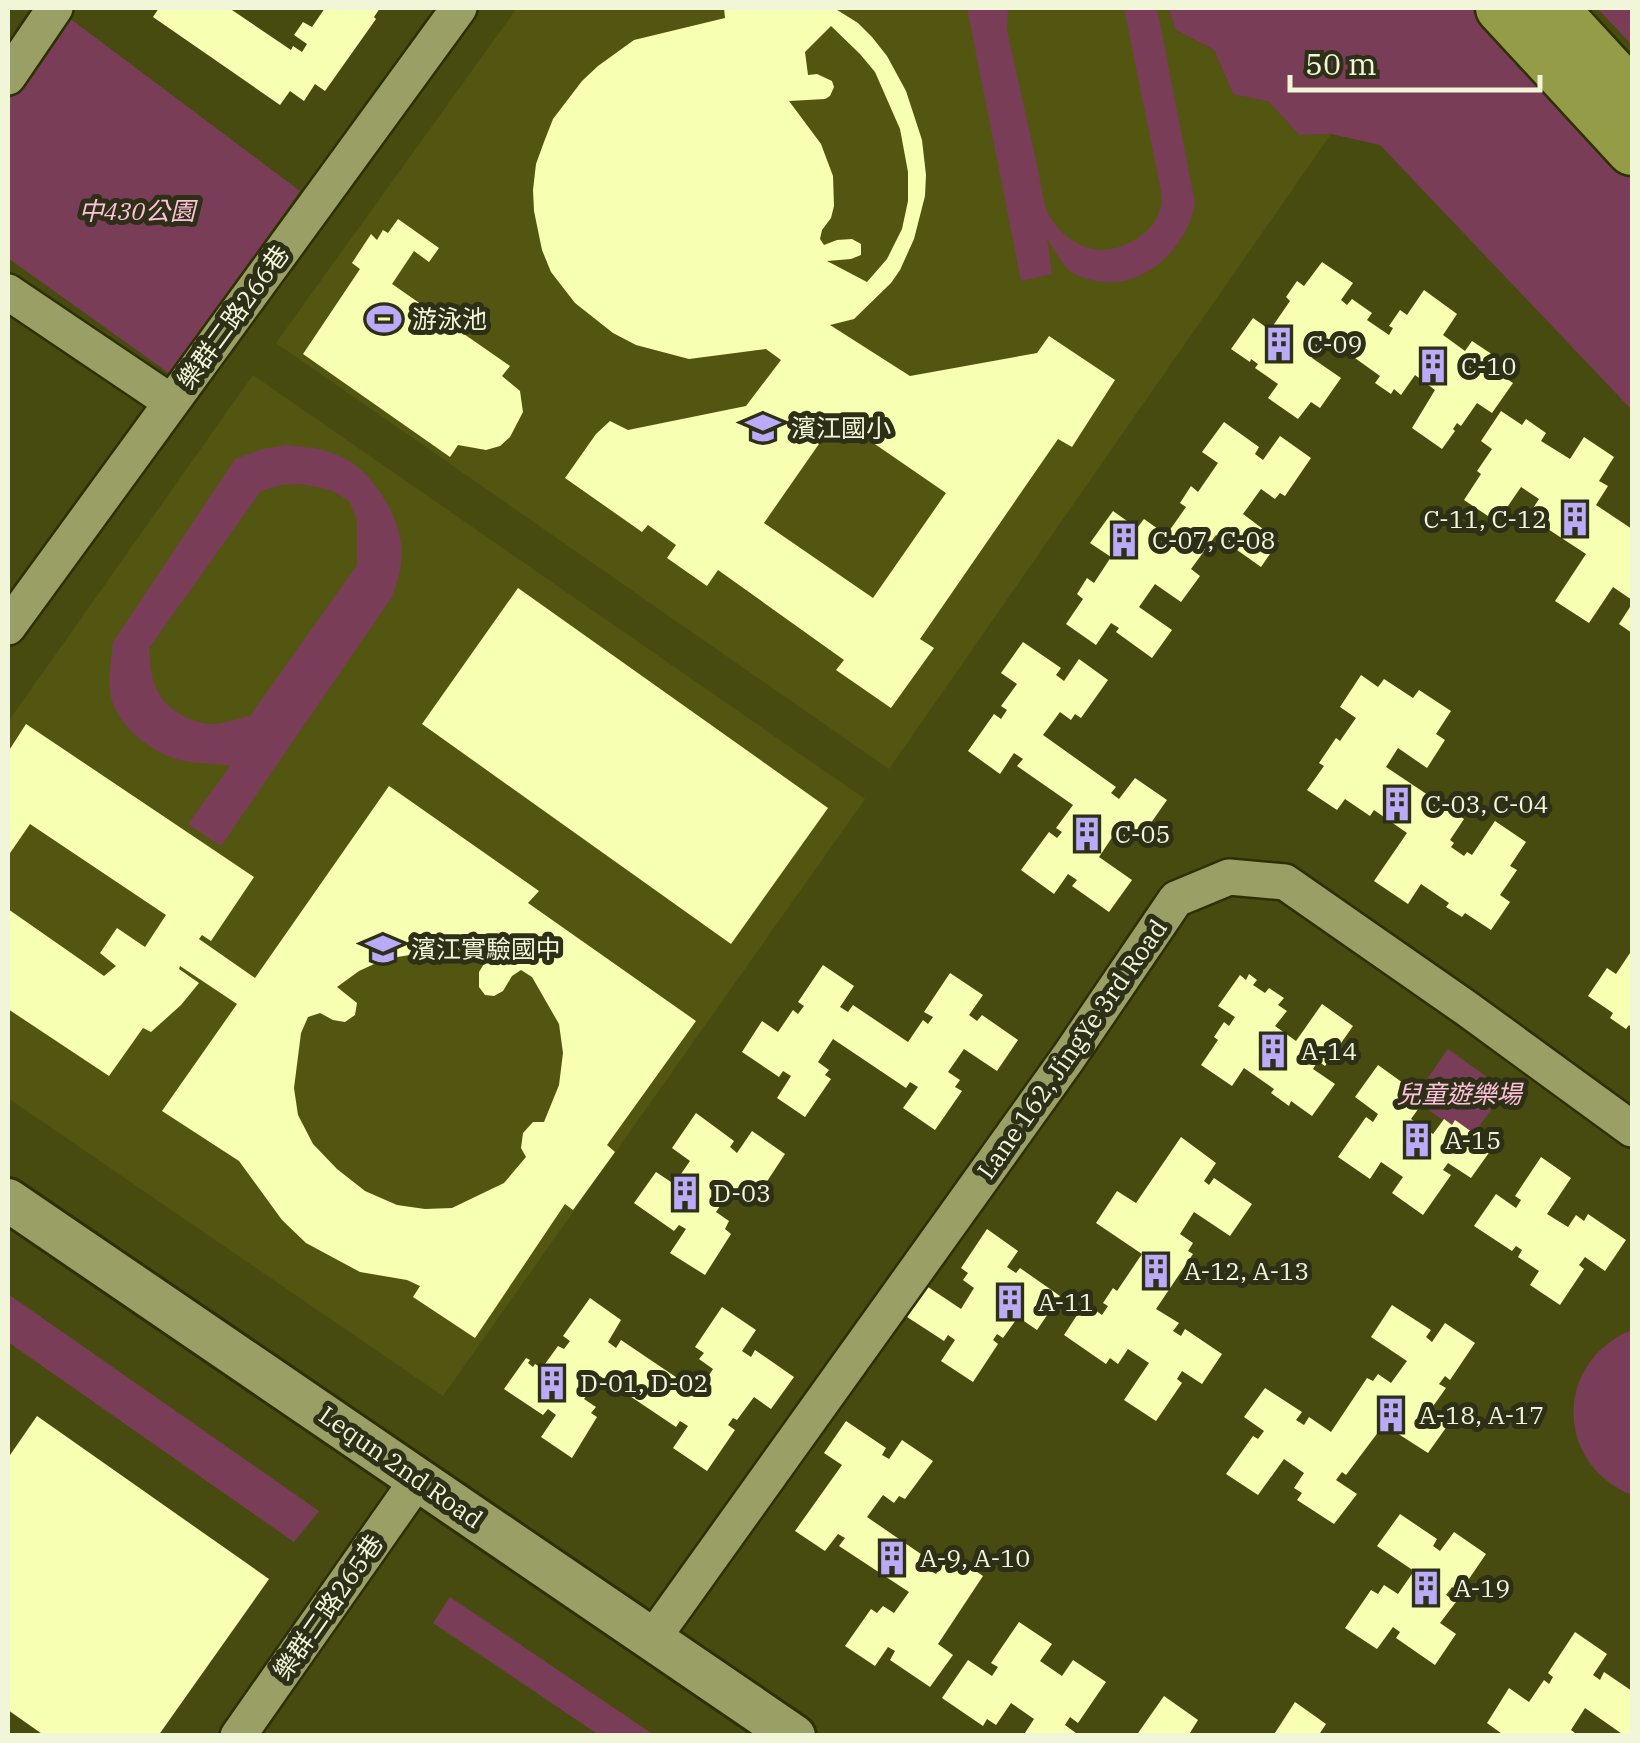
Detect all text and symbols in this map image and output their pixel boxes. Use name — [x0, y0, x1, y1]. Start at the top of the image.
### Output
scale bar — [1290, 30, 1540, 92]
text: 50 m — [1305, 44, 1377, 83]
park label: 中430公園 — [79, 194, 198, 227]
street label: 樂群二路266巷 — [169, 238, 296, 395]
sports icon: 游泳池 — [365, 300, 403, 338]
place label: 游泳池 — [412, 302, 487, 335]
building icon: C-09 — [1260, 325, 1298, 363]
place label: C-09 — [1307, 327, 1363, 360]
building icon: C-10 — [1414, 347, 1452, 385]
place label: C-10 — [1461, 349, 1517, 382]
school or university icon: 濱江國小 — [744, 409, 782, 447]
place label: 濱江國小 — [791, 411, 891, 444]
building icon: C-11, C-12 — [1556, 500, 1594, 538]
place label: C-11, C-12 — [1423, 502, 1547, 535]
building icon: C-07, C-08 — [1105, 521, 1143, 559]
place label: C-07, C-08 — [1152, 523, 1276, 556]
building icon: C-03, C-04 — [1378, 785, 1416, 823]
place label: C-03, C-04 — [1425, 787, 1549, 820]
building icon: C-05 — [1068, 815, 1106, 853]
place label: C-05 — [1115, 817, 1171, 850]
street label: Lane 162, JingYe 3rd Road — [969, 912, 1174, 1185]
school or university icon: 濱江實驗國中 — [364, 930, 402, 968]
place label: 濱江實驗國中 — [411, 932, 561, 965]
building icon: A-14 — [1254, 1032, 1292, 1070]
place label: A-14 — [1301, 1034, 1357, 1067]
park label: 兒童遊樂場 — [1396, 1077, 1524, 1110]
building icon: A-15 — [1398, 1121, 1436, 1159]
place label: A-15 — [1445, 1123, 1501, 1156]
building icon: D-03 — [666, 1174, 704, 1212]
place label: D-03 — [713, 1176, 771, 1209]
building icon: A-12, A-13 — [1137, 1252, 1175, 1290]
place label: A-12, A-13 — [1184, 1254, 1309, 1287]
building icon: A-11 — [991, 1283, 1029, 1321]
place label: A-11 — [1038, 1285, 1094, 1318]
building icon: D-01, D-02 — [533, 1364, 571, 1402]
place label: D-01, D-02 — [580, 1366, 708, 1399]
building icon: A-18, A-17 — [1372, 1396, 1410, 1434]
street label: Lequn 2nd Road — [313, 1398, 490, 1535]
place label: A-18, A-17 — [1419, 1398, 1544, 1431]
street label: 樂群二路265巷 — [265, 1528, 390, 1686]
building icon: A-9, A-10 — [873, 1539, 911, 1577]
place label: A-9, A-10 — [920, 1541, 1030, 1574]
building icon: A-19 — [1407, 1569, 1445, 1607]
place label: A-19 — [1454, 1571, 1510, 1604]

